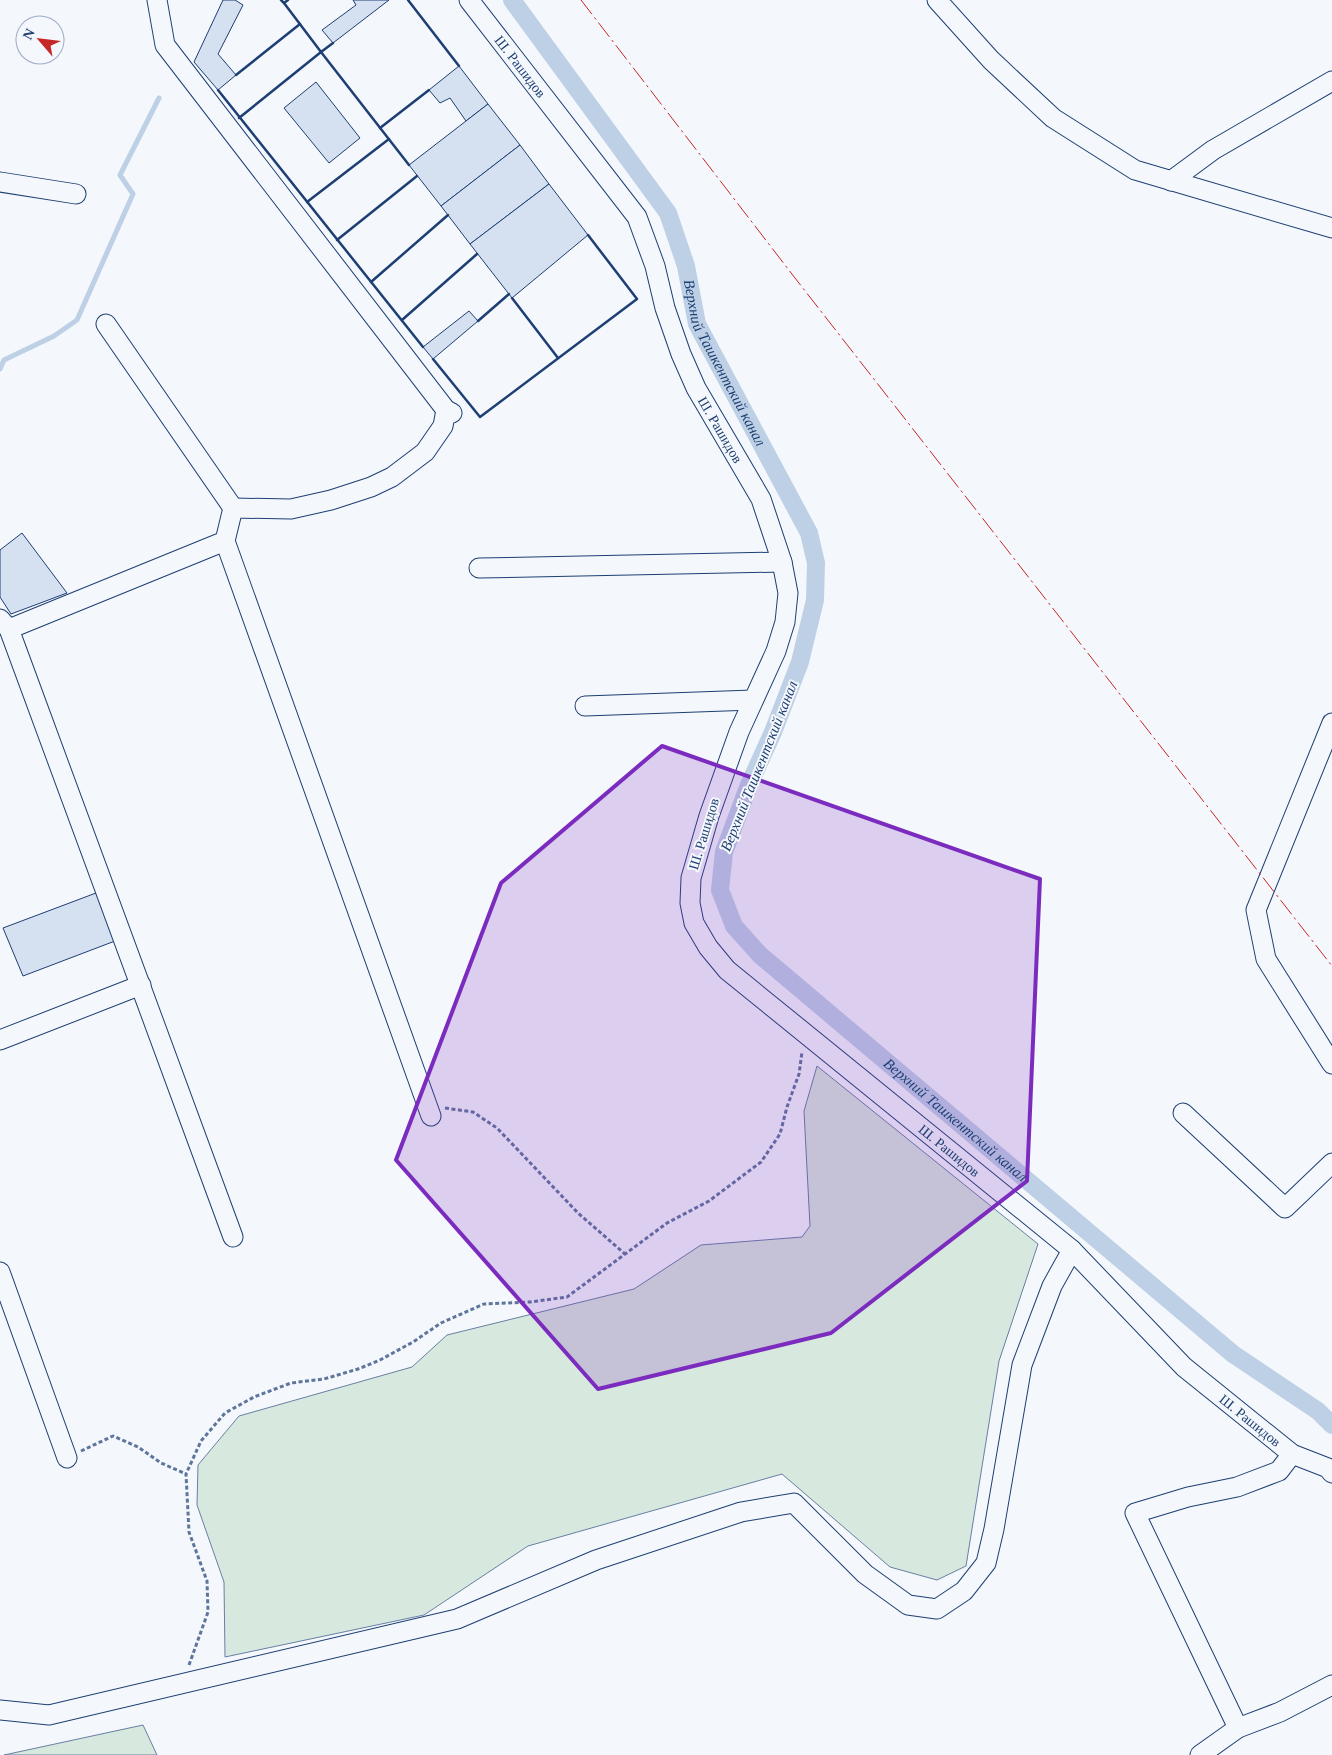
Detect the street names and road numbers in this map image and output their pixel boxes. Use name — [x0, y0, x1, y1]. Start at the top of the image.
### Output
street label: Ш. Рашидов — [492, 33, 549, 101]
street label: Ш. Рашидов — [695, 394, 746, 466]
street label: Ш. Рашидов — [686, 796, 722, 872]
street label: Ш. Рашидов — [916, 1121, 983, 1180]
street label: Ш. Рашидов — [1217, 1391, 1284, 1450]

